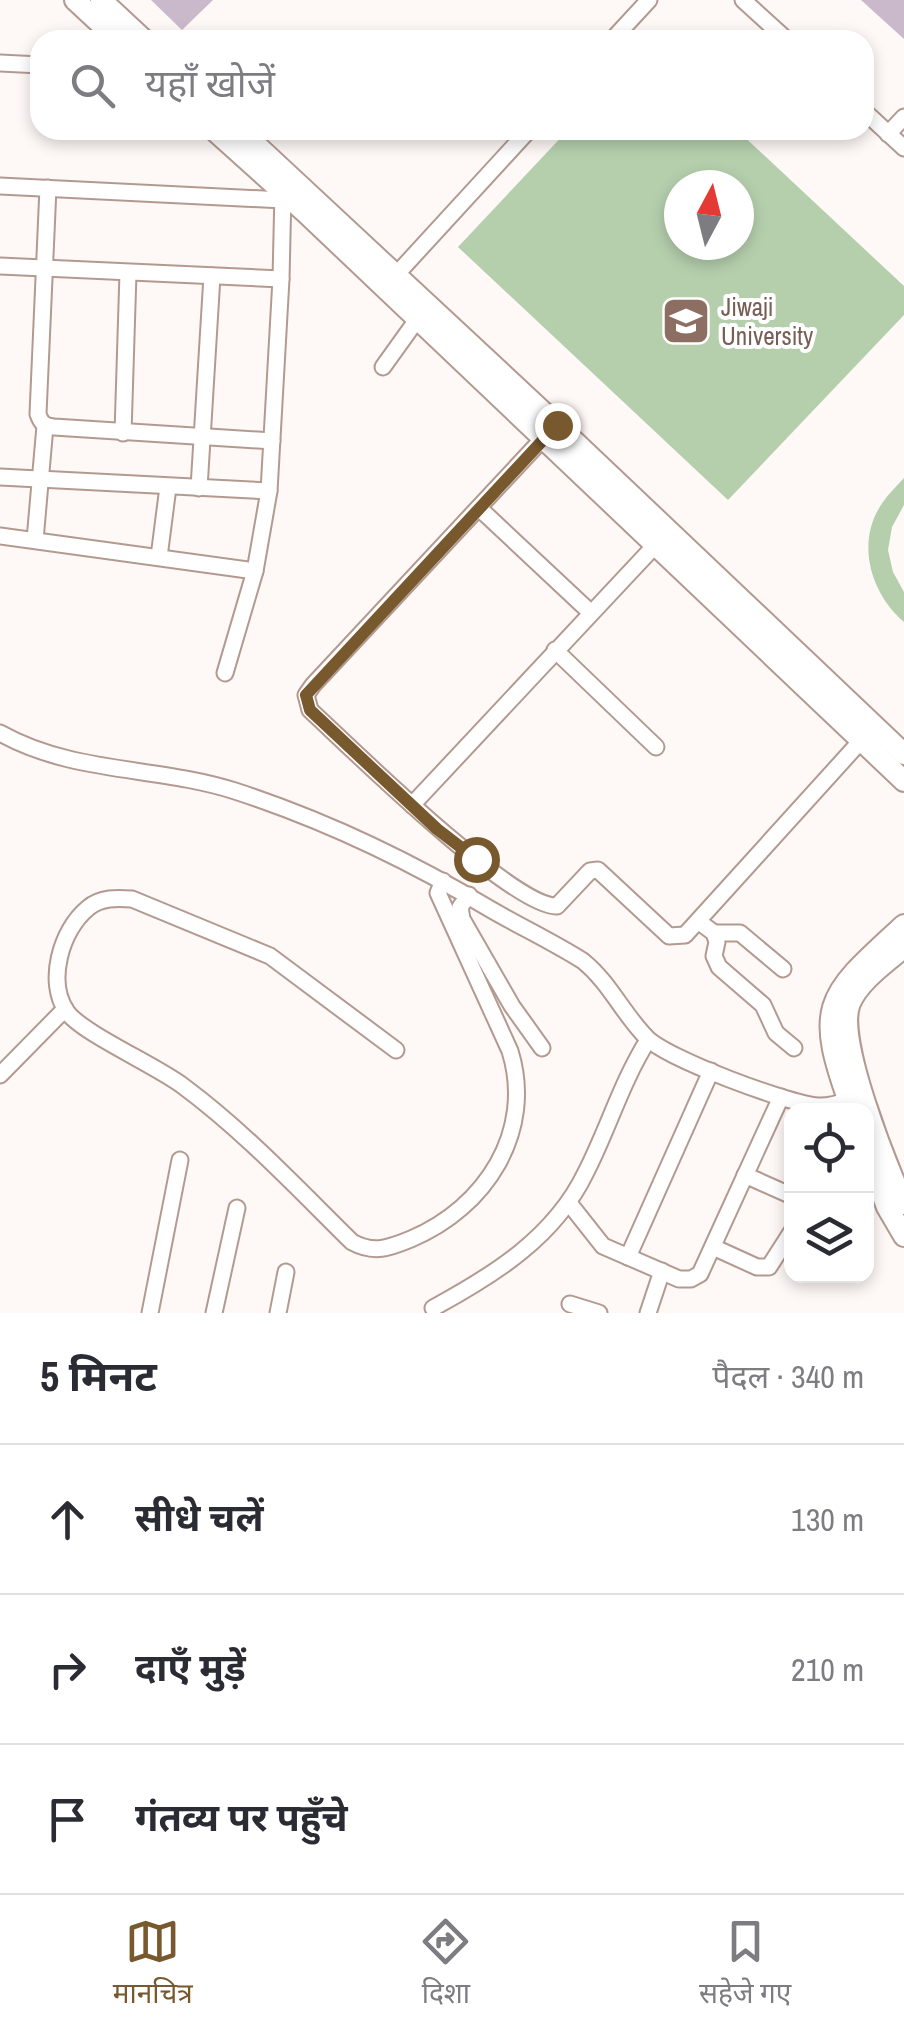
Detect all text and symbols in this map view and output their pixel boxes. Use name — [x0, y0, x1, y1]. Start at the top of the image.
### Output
search box — [30, 30, 874, 140]
icon: search — [65, 58, 120, 113]
text: यहाँ खोजें — [145, 58, 275, 109]
north arrow — [664, 170, 754, 260]
place label: Jiwaji University — [721, 290, 814, 353]
school or university icon: Jiwaji University — [660, 295, 712, 347]
route end — [535, 403, 581, 449]
route start — [454, 837, 500, 883]
map controls — [784, 1103, 874, 1283]
button: locate — [784, 1103, 874, 1193]
button: layers — [784, 1193, 874, 1283]
text: 5 मिनट — [40, 1348, 157, 1404]
text: पैदल · 340 m — [712, 1355, 864, 1398]
icon: ahead — [40, 1492, 95, 1547]
text: सीधे चलें — [135, 1492, 263, 1543]
text: 130 m — [791, 1498, 864, 1541]
icon: right — [40, 1642, 95, 1697]
text: दाएँ मुड़ें — [135, 1642, 246, 1693]
text: 210 m — [791, 1648, 864, 1691]
icon: arrive — [40, 1792, 95, 1847]
text: गंतव्य पर पहुँचे — [135, 1792, 348, 1843]
tab: मानचित्र — [113, 1914, 193, 2014]
tab: दिशा — [418, 1914, 473, 2014]
tab: सहेजे गए — [699, 1914, 791, 2014]

